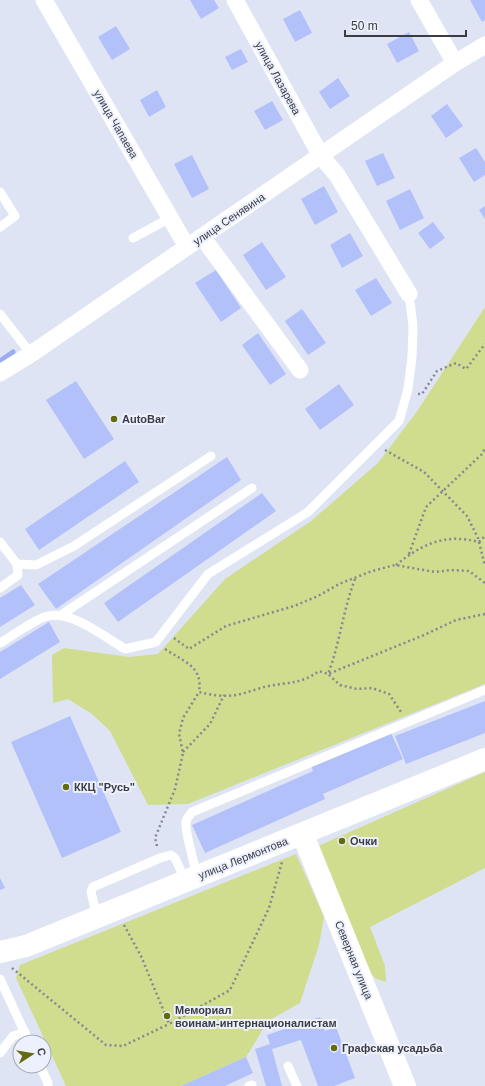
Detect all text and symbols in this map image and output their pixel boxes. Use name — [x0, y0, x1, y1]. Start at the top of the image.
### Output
scale bar — [345, 12, 466, 38]
text: 50 m — [351, 19, 378, 33]
street label: улица Лазарева — [253, 39, 303, 117]
street label: улица Чапаева — [92, 88, 141, 161]
street label: улица Сенявина — [191, 190, 268, 247]
place label: AutoBar — [122, 413, 166, 425]
marker: AutoBar — [109, 414, 119, 424]
place label: ККЦ "Русь" — [74, 781, 135, 793]
marker: ККЦ "Русь" — [61, 782, 71, 792]
street label: улица Лермонтова — [197, 834, 290, 881]
place label: Очки — [350, 835, 377, 847]
marker: Очки — [337, 836, 347, 846]
street label: Северная улица — [333, 919, 376, 1002]
place label: Мемориал воинам-интернационалистам — [175, 1004, 337, 1029]
marker: Мемориал воинам-интернационалистам — [162, 1011, 172, 1021]
north arrow — [12, 1034, 52, 1074]
place label: Графская усадьба — [342, 1042, 443, 1054]
marker: Графская усадьба — [329, 1043, 339, 1053]
text: С — [35, 1047, 48, 1057]

